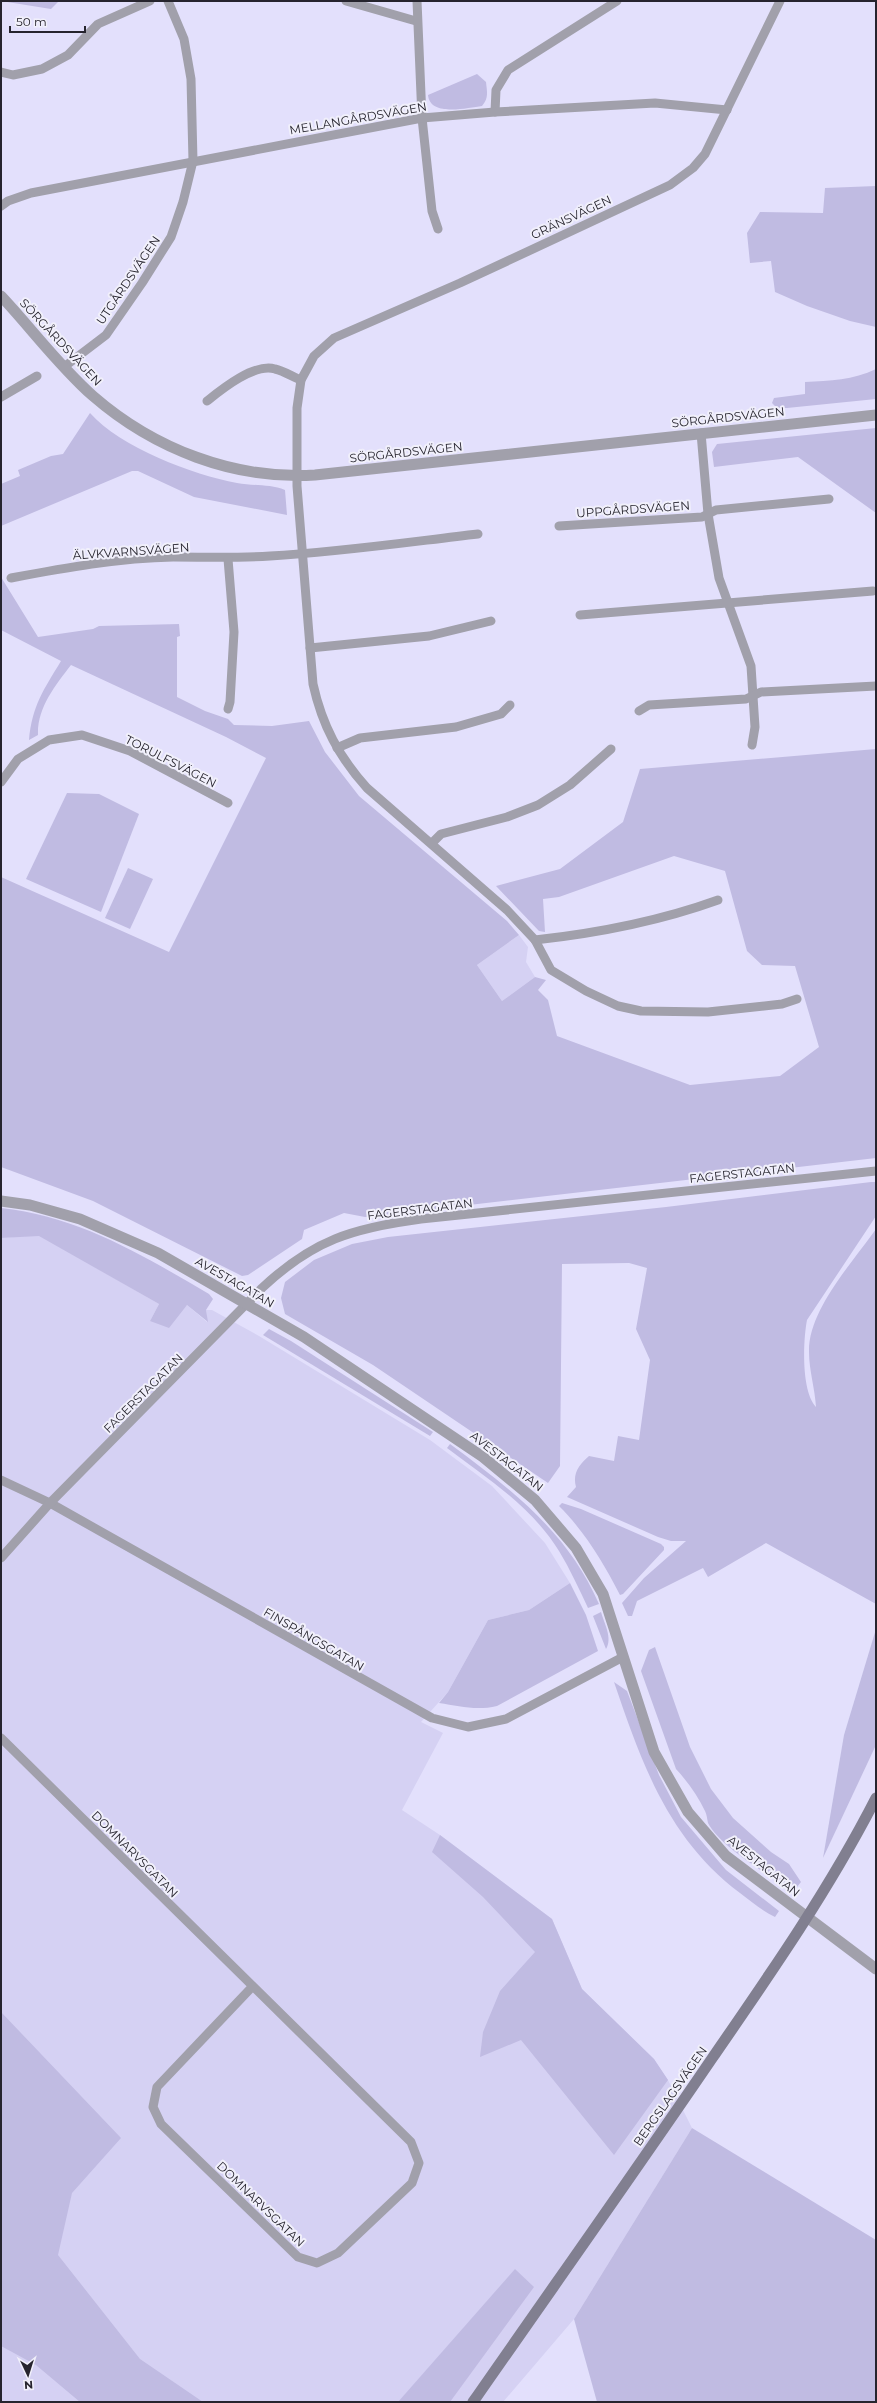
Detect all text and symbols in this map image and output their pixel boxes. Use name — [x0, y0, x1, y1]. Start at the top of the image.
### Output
scale bar — [10, 8, 85, 34]
text: 50 m — [16, 14, 47, 29]
street label: MELLANGÅRDSVÄGEN — [288, 99, 428, 137]
street label: GRÄNSVÄGEN — [528, 192, 614, 242]
street label: UTGÅRDSVÄGEN — [93, 233, 163, 327]
street label: SÖRGÅRDSVÄGEN — [17, 295, 105, 389]
street label: SÖRGÅRDSVÄGEN — [671, 404, 785, 430]
street label: SÖRGÅRDSVÄGEN — [349, 439, 463, 465]
street label: UPPGÅRDSVÄGEN — [576, 498, 690, 520]
street label: ÄLVKVARNSVÄGEN — [72, 539, 190, 563]
street label: TORULFSVÄGEN — [123, 731, 219, 791]
street label: FAGERSTAGATAN — [688, 1160, 796, 1186]
street label: FAGERSTAGATAN — [366, 1195, 474, 1223]
street label: AVESTAGATAN — [193, 1253, 277, 1311]
street label: FAGERSTAGATAN — [100, 1350, 186, 1436]
street label: AVESTAGATAN — [467, 1428, 547, 1494]
street label: FINSPÅNGSGATAN — [261, 1604, 367, 1674]
street label: DOMNARVSGATAN — [89, 1808, 181, 1900]
street label: AVESTAGATAN — [725, 1832, 803, 1900]
street label: BERGSLAGSVÄGEN — [630, 2043, 710, 2149]
street label: DOMNARVSGATAN — [214, 2158, 308, 2250]
north arrow — [8, 2355, 48, 2395]
text: N — [24, 2378, 34, 2392]

